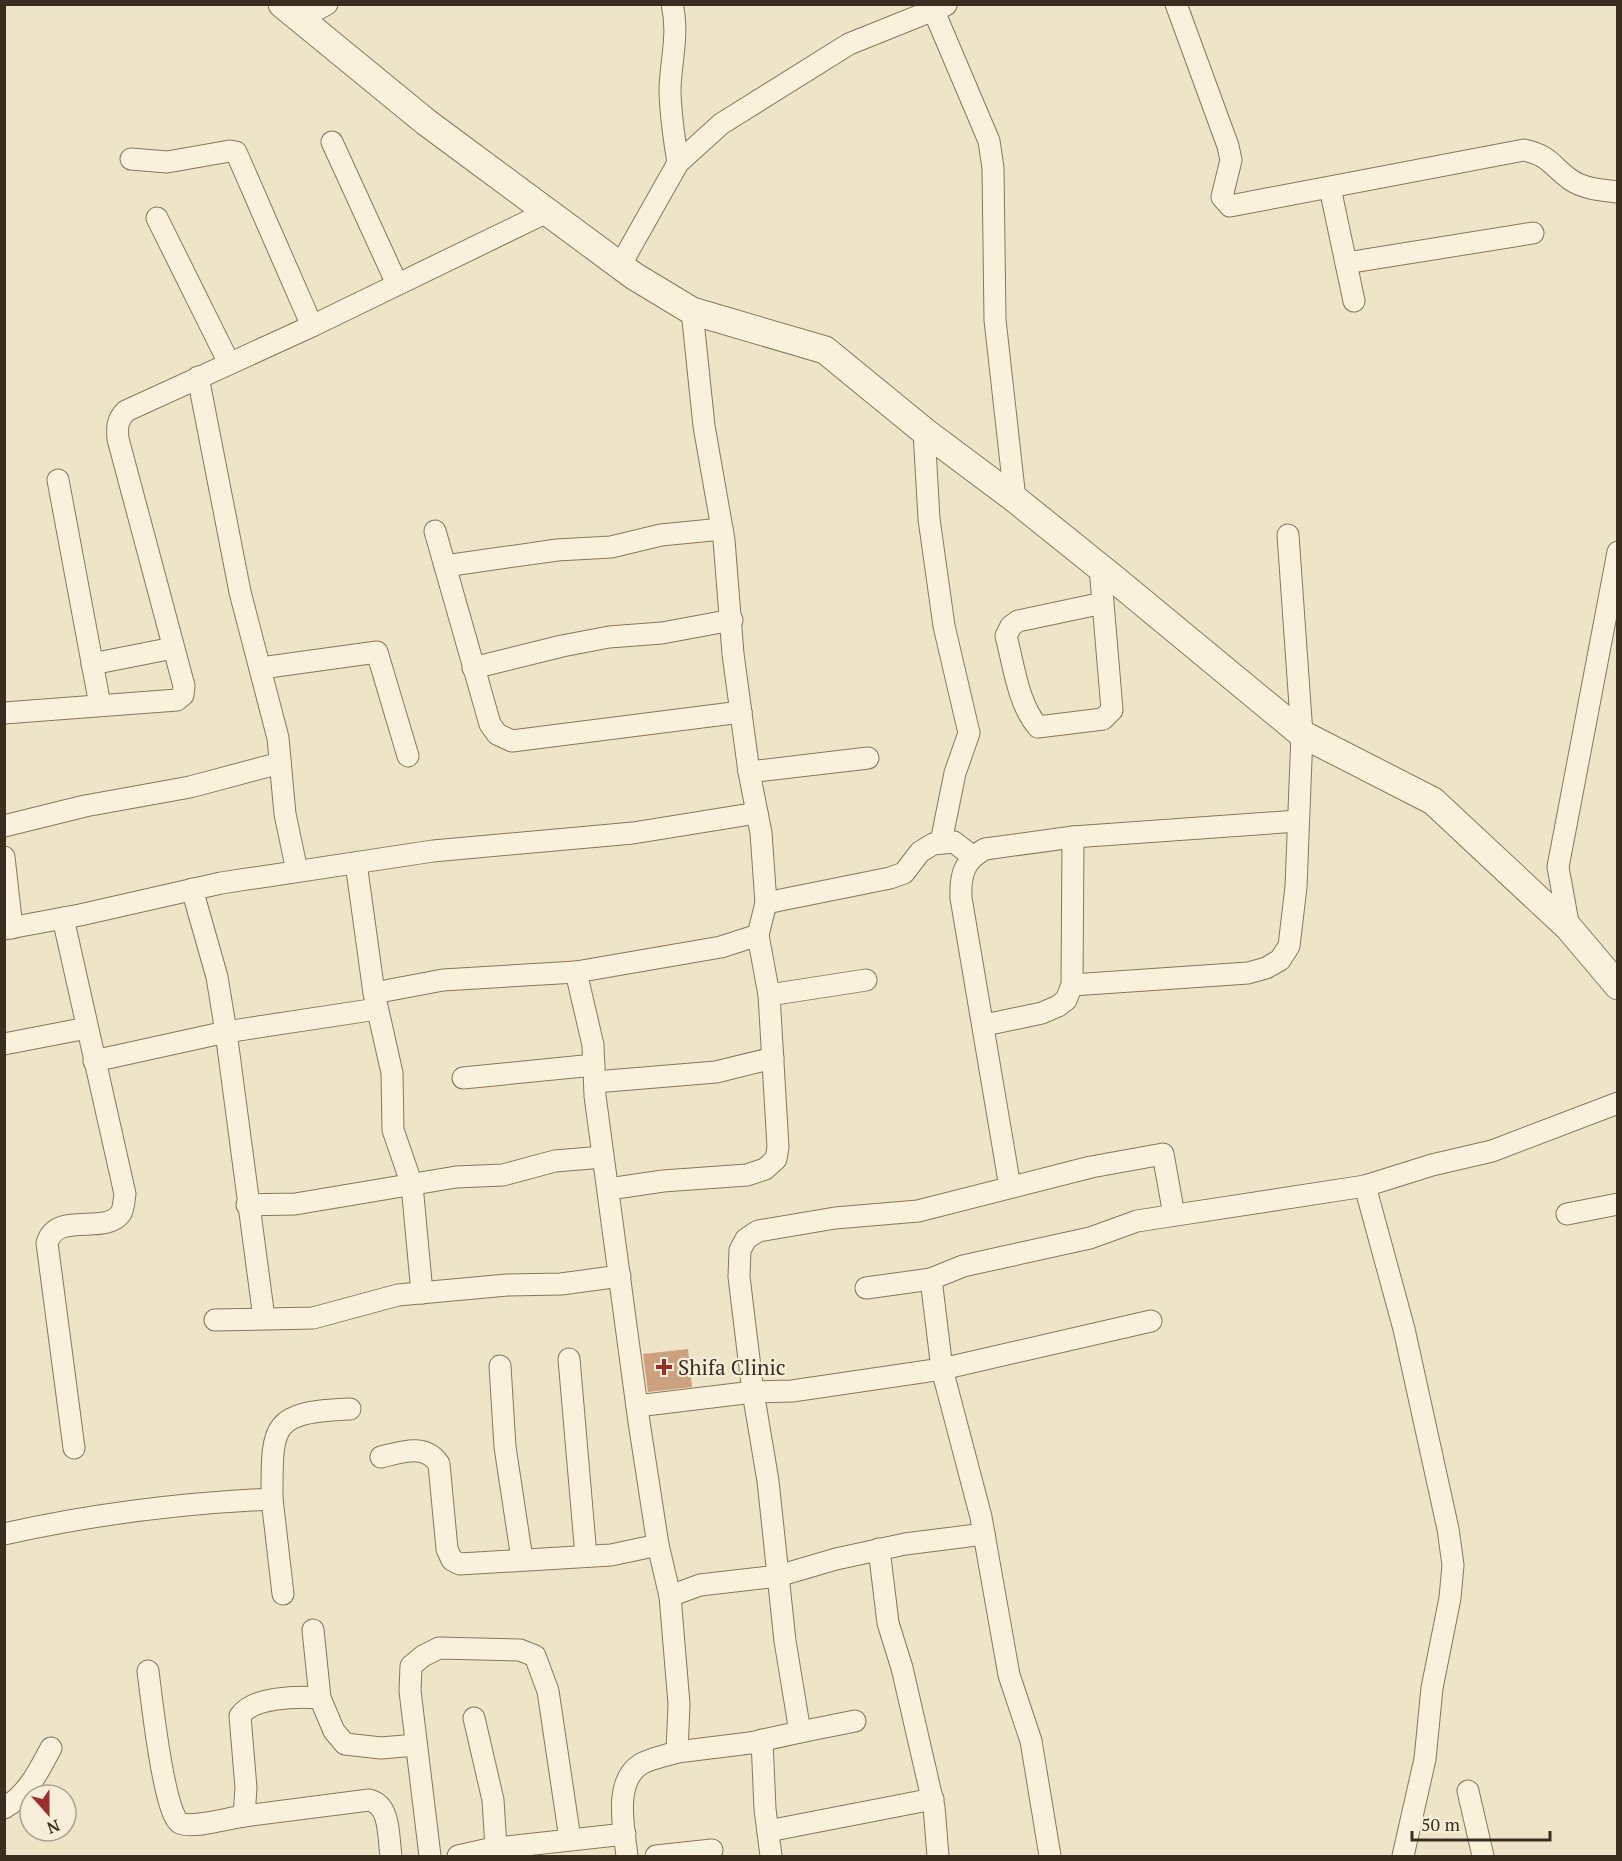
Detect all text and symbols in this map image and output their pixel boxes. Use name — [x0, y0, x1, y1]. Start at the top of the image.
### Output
place label: Shifa Clinic — [678, 1353, 786, 1381]
marker: Shifa Clinic — [655, 1358, 673, 1376]
north arrow — [18, 1783, 78, 1843]
scale bar — [1412, 1804, 1550, 1842]
text: 50 m — [1421, 1812, 1461, 1836]
text: N — [44, 1815, 63, 1839]

